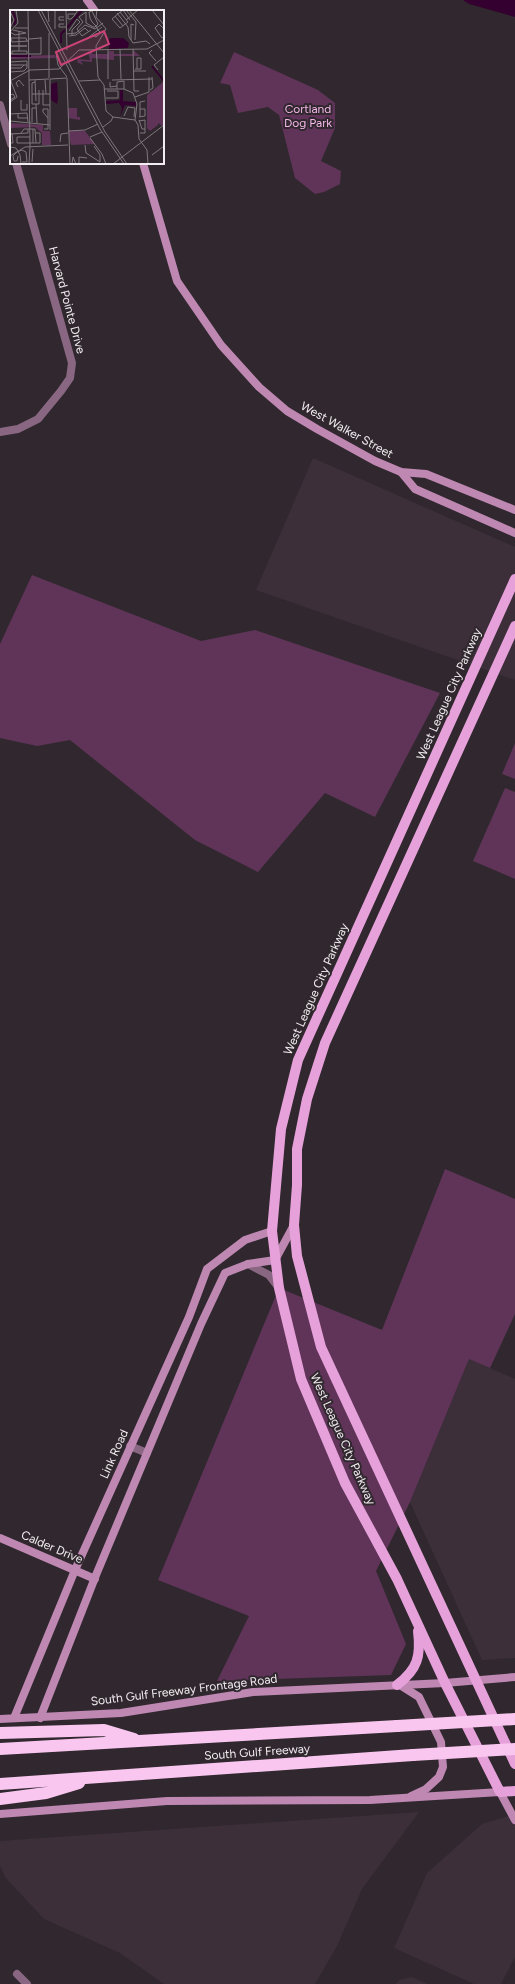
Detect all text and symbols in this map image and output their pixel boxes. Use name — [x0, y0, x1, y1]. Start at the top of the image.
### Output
inset map — [10, 10, 164, 164]
park label: Cortland Dog Park — [284, 102, 332, 130]
street label: Harvard Pointe Drive — [46, 245, 88, 356]
street label: West Walker Street — [298, 399, 396, 461]
street label: West League City Parkway — [414, 625, 485, 762]
street label: West League City Parkway — [281, 920, 352, 1057]
street label: West League City Parkway — [308, 1371, 379, 1508]
street label: Link Road — [97, 1427, 131, 1481]
street label: Calder Drive — [19, 1528, 85, 1566]
street label: South Gulf Freeway Frontage Road — [90, 1672, 278, 1708]
street label: South Gulf Freeway — [204, 1741, 311, 1763]

